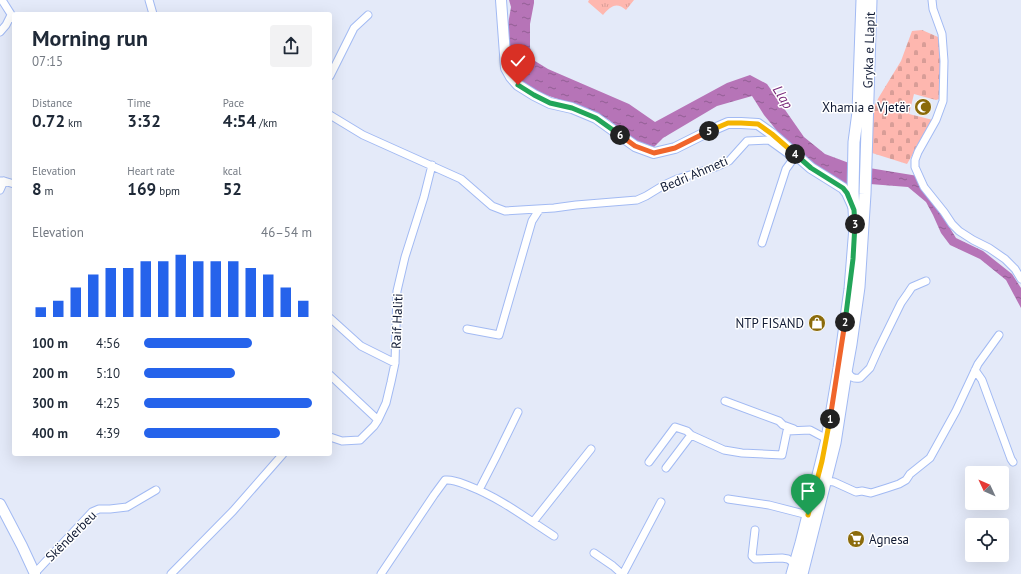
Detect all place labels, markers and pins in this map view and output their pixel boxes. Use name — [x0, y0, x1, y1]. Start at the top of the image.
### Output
pin — [501, 44, 535, 85]
mosque icon: Xhamia e Vjetër — [913, 97, 933, 117]
place label: Xhamia e Vjetër — [822, 99, 911, 116]
pin: 5 — [699, 121, 719, 141]
pin: 6 — [610, 125, 630, 145]
pin: 4 — [785, 144, 805, 164]
pin: 3 — [845, 214, 865, 234]
pin: 2 — [835, 312, 855, 332]
shop icon: NTP FISAND — [807, 313, 827, 333]
place label: NTP FISAND — [736, 315, 804, 332]
pin: 1 — [820, 409, 840, 429]
pin — [791, 474, 825, 515]
supermarket icon: Agnesa — [846, 529, 866, 549]
place label: Agnesa — [869, 531, 909, 548]

